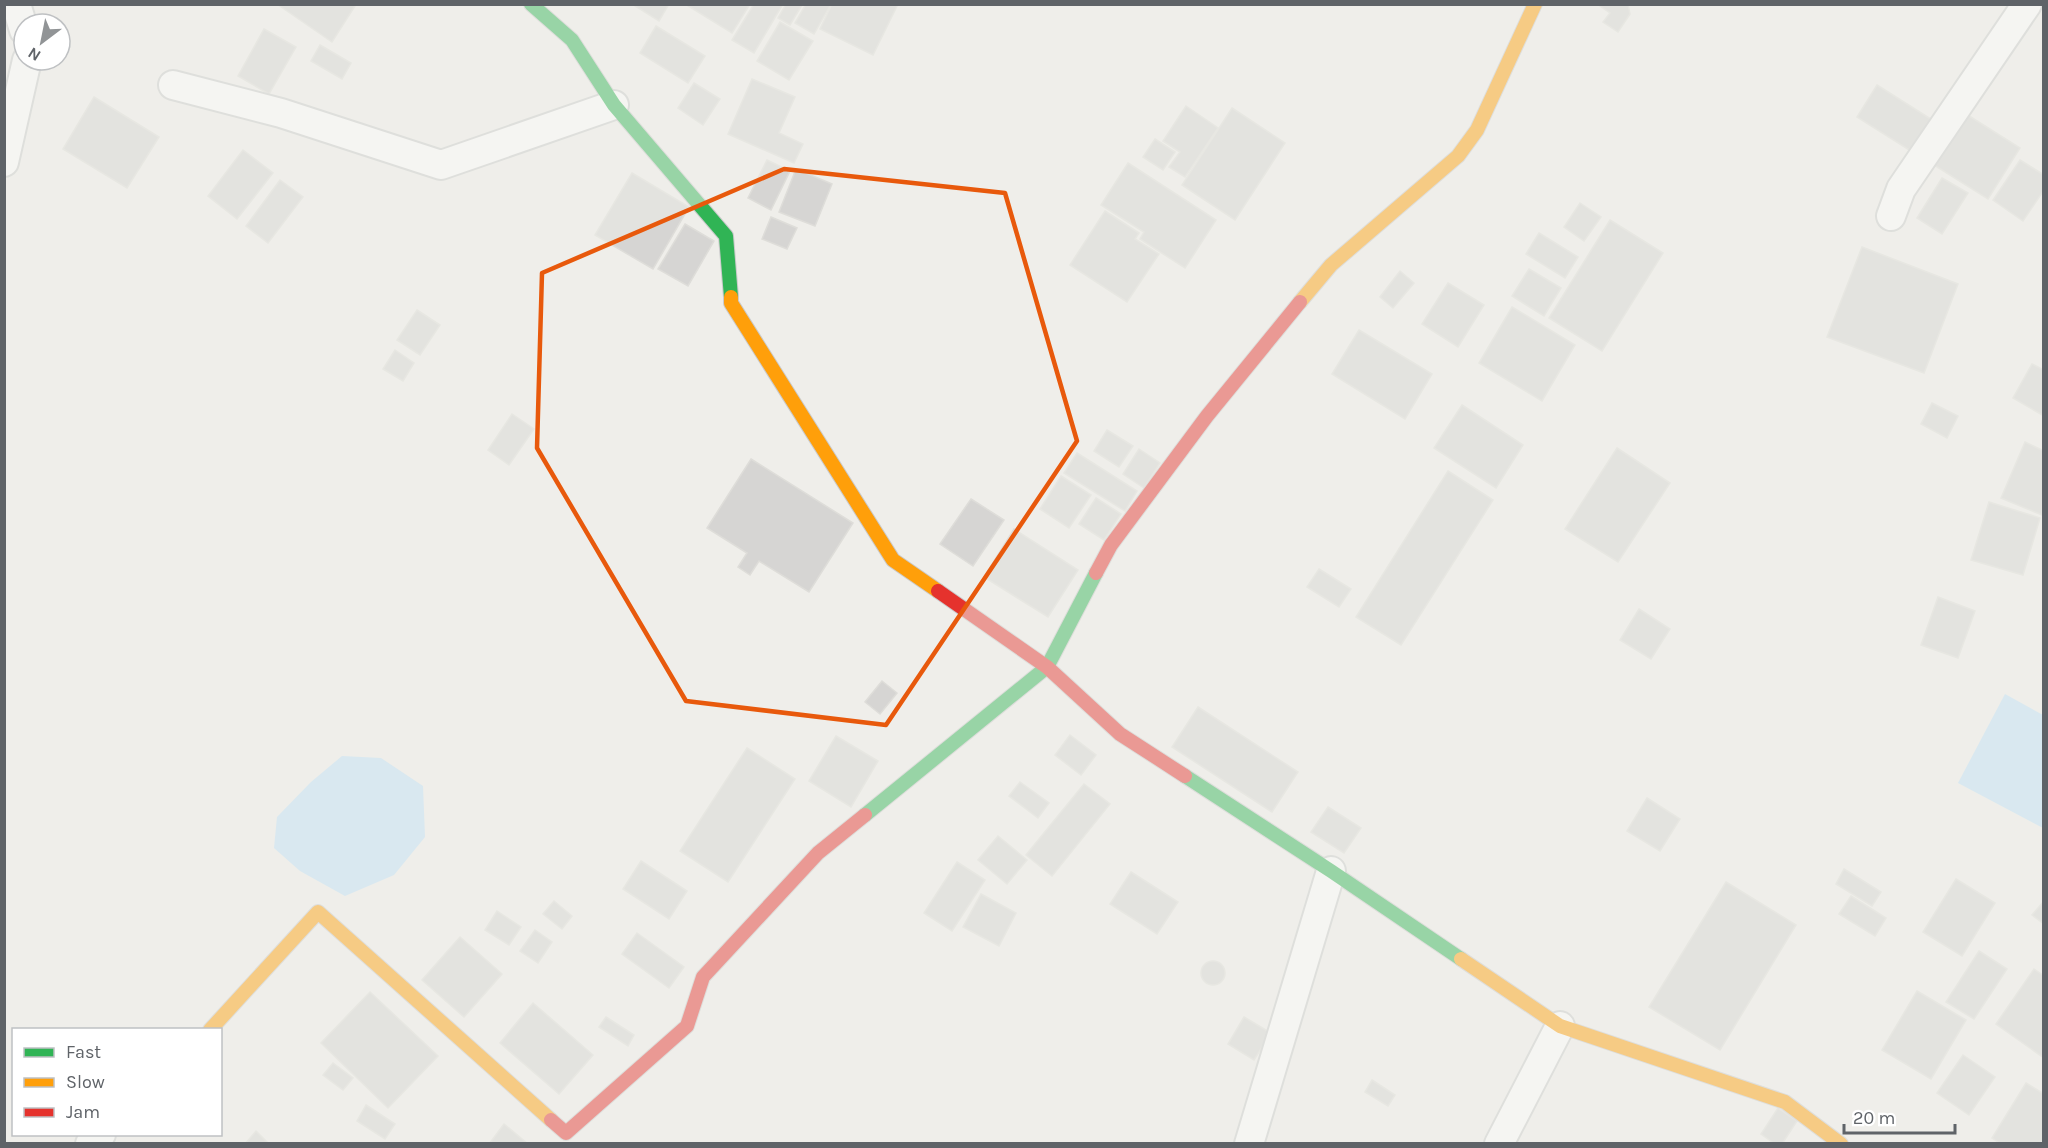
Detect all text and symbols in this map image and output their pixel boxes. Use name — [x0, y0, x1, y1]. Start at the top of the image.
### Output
north arrow — [12, 12, 72, 72]
text: N — [24, 43, 44, 65]
legend — [12, 1028, 222, 1136]
text: Fast — [66, 1041, 101, 1063]
text: Slow — [66, 1071, 105, 1093]
scale bar — [1844, 1097, 1955, 1135]
text: Jam — [66, 1101, 100, 1123]
text: 20 m — [1853, 1107, 1895, 1129]

